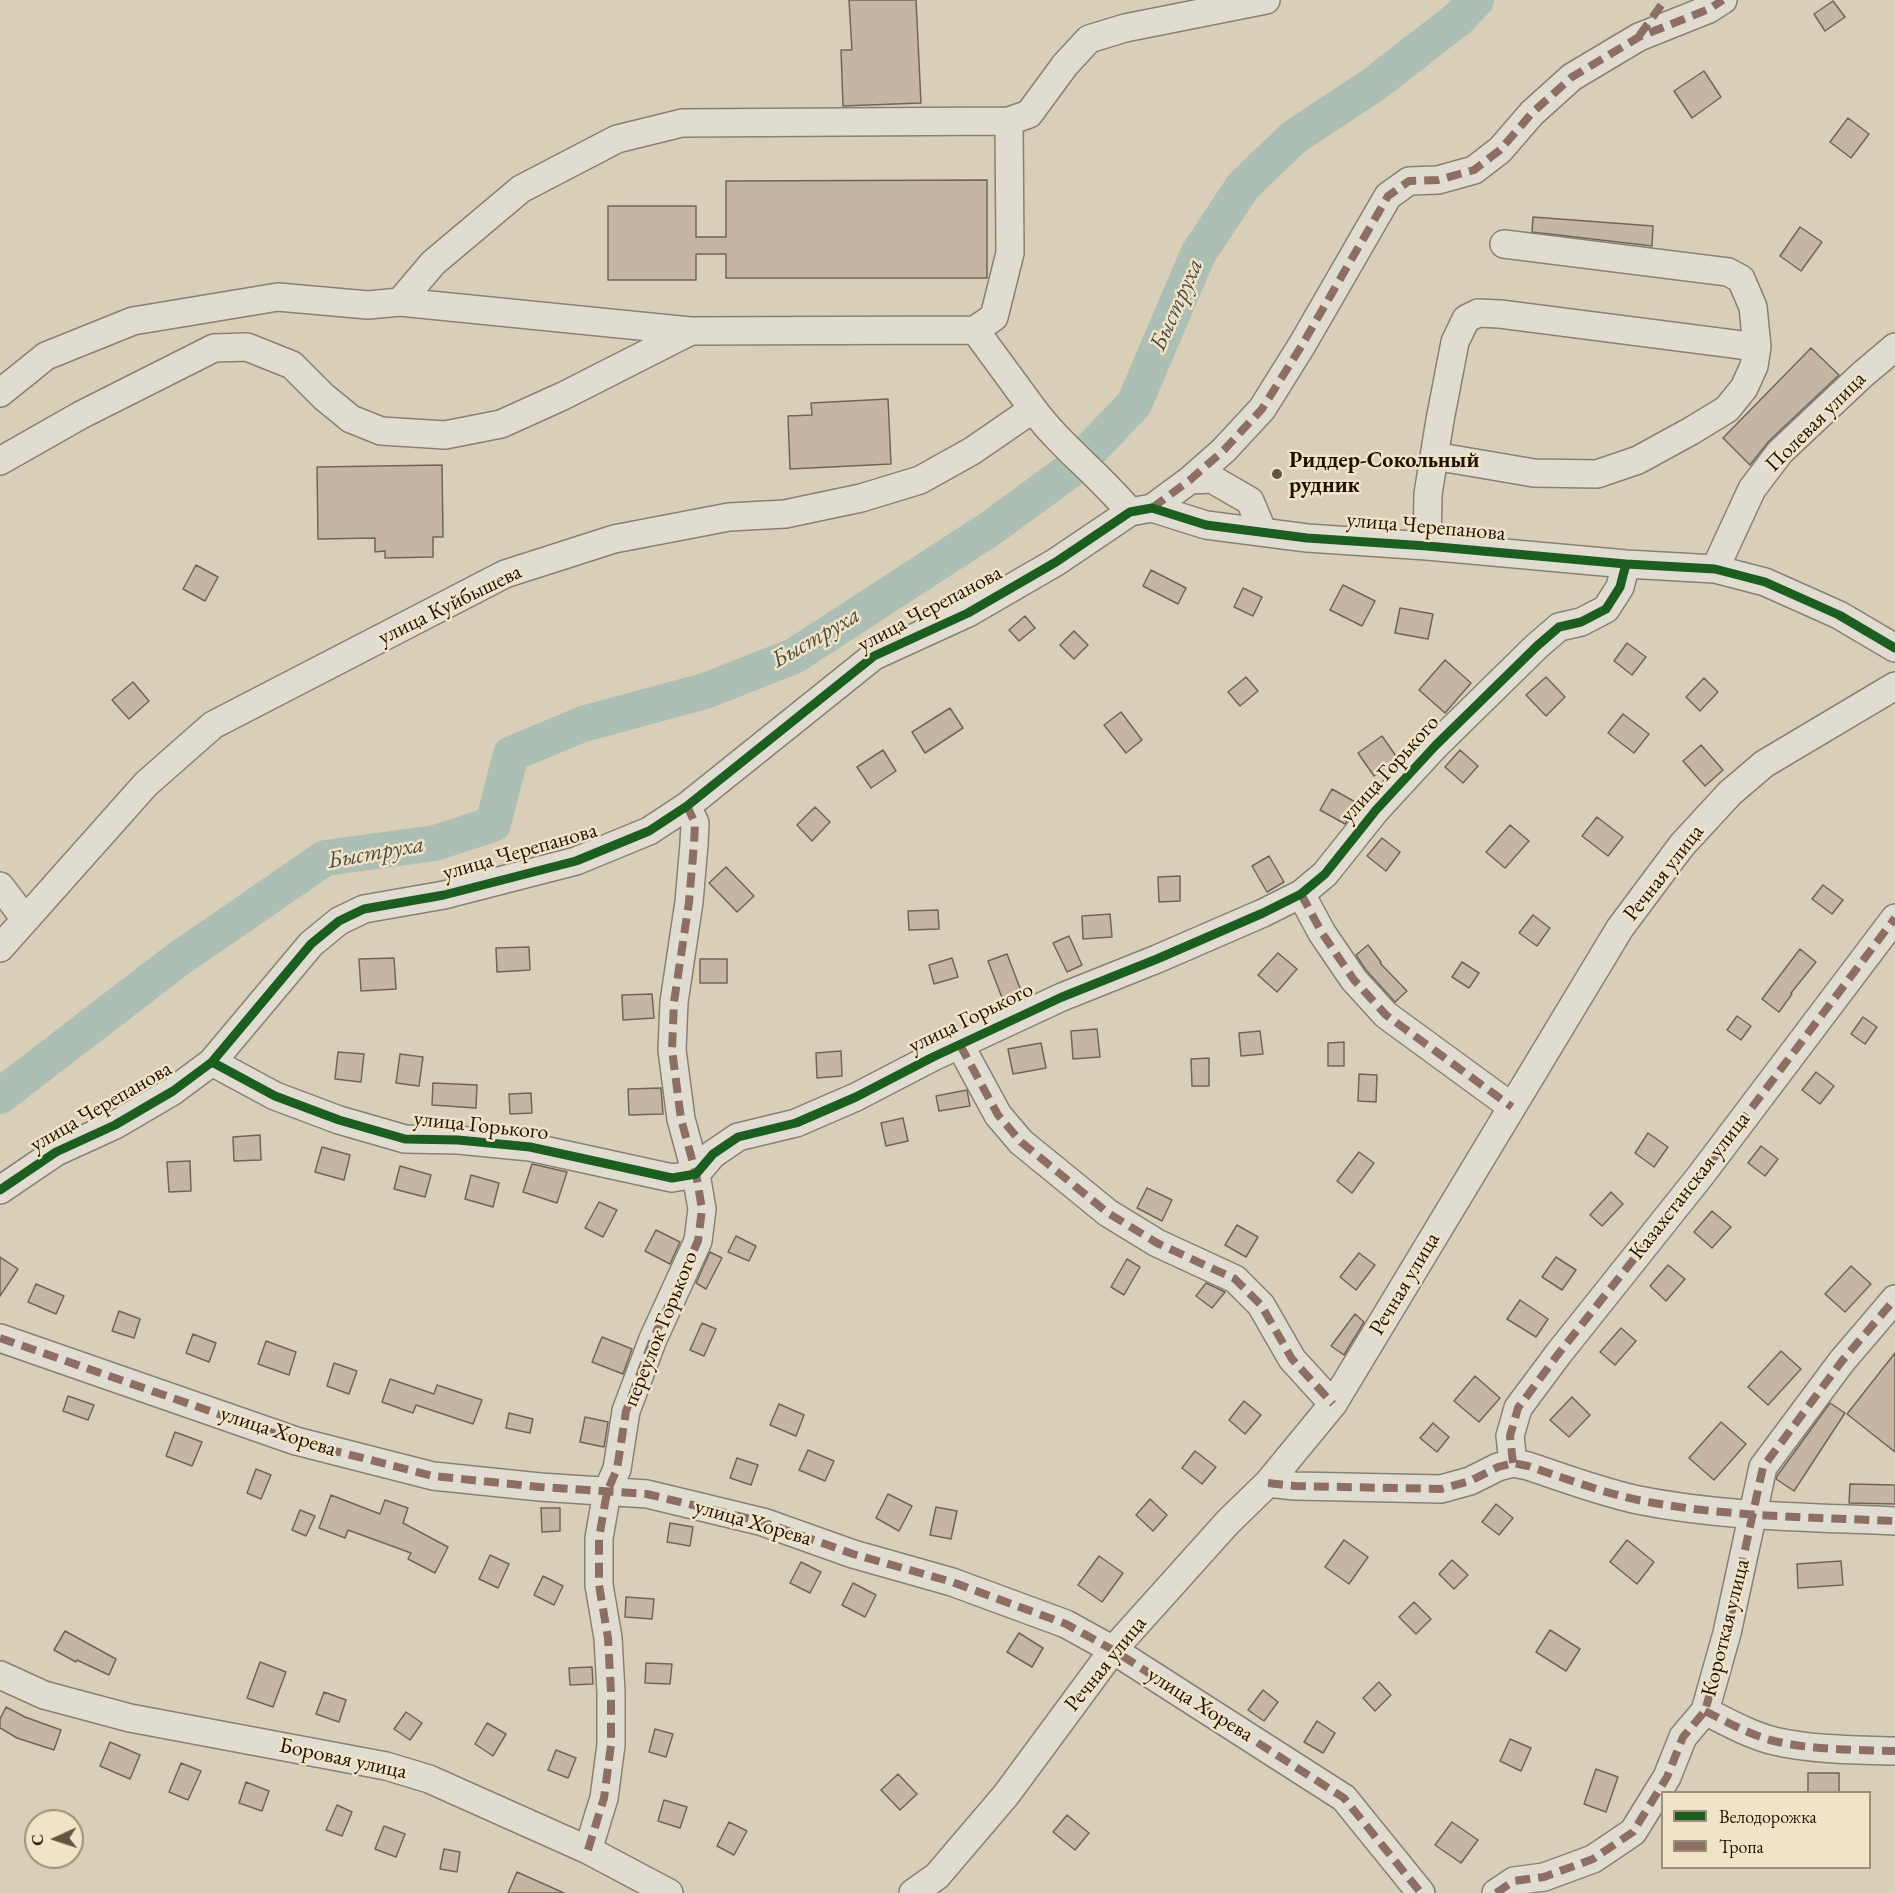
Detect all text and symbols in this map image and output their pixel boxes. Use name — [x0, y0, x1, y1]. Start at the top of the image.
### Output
water label: Быструха — [1144, 255, 1210, 355]
street label: Полевая улица — [1760, 366, 1872, 478]
place label: Риддер-Сокольный рудник — [1289, 448, 1479, 500]
marker: Риддер-Сокольный рудник — [1270, 467, 1284, 481]
street label: улица Черепанова — [1345, 507, 1507, 547]
street label: улица Куйбышева — [374, 559, 526, 651]
street label: улица Черепанова — [853, 560, 1007, 658]
water label: Быструха — [767, 601, 865, 675]
street label: улица Горького — [1335, 710, 1445, 828]
street label: улица Черепанова — [440, 817, 600, 887]
street label: Речная улица — [1618, 819, 1710, 927]
water label: Быструха — [325, 830, 427, 876]
street label: улица Горького — [904, 976, 1038, 1060]
street label: улица Черепанова — [25, 1056, 177, 1158]
street label: улица Горького — [412, 1106, 550, 1146]
street label: Казахстанская улица — [1624, 1107, 1756, 1265]
street label: Речная улица — [1364, 1228, 1446, 1340]
street label: переулок Горького — [618, 1248, 704, 1410]
street label: улица Хорева — [217, 1401, 339, 1463]
street label: улица Хорева — [692, 1494, 814, 1552]
street label: Короткая улица — [1696, 1556, 1756, 1700]
street label: Речная улица — [1059, 1611, 1153, 1717]
street label: улица Хорева — [1142, 1662, 1258, 1748]
street label: Боровая улица — [277, 1733, 409, 1785]
legend — [1661, 1791, 1871, 1869]
text: Велодорожка — [1719, 1805, 1817, 1828]
north arrow — [24, 1809, 84, 1869]
text: С — [27, 1834, 48, 1846]
text: Тропа — [1719, 1835, 1764, 1858]

